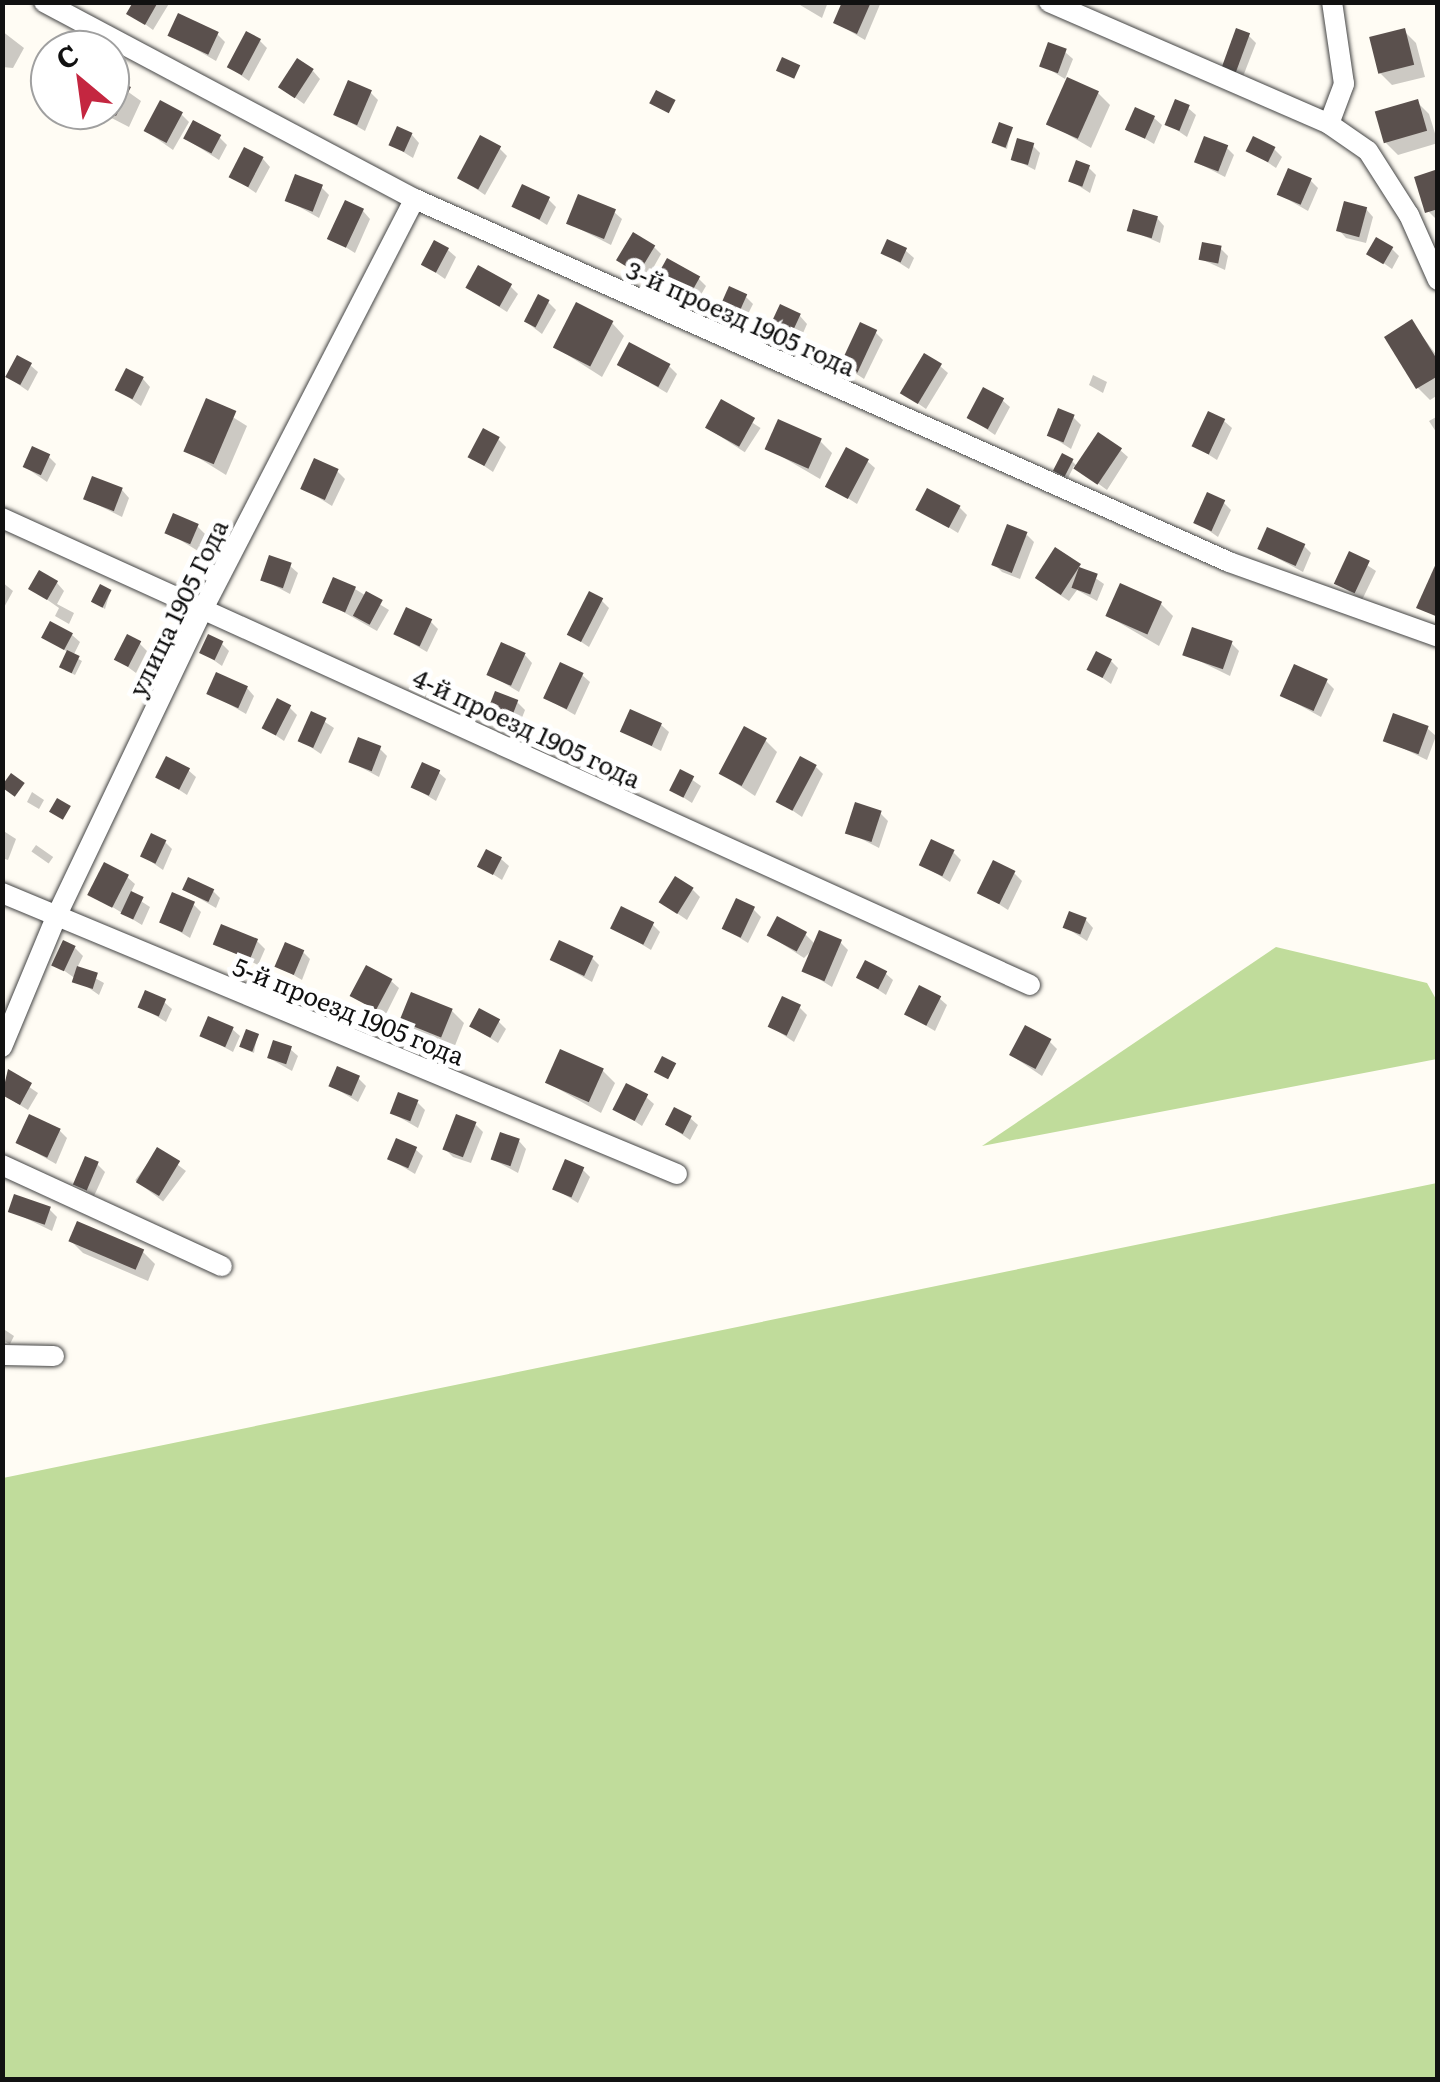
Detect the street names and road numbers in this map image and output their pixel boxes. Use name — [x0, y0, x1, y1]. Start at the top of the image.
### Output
street label: 3-й проезд 1905 года — [622, 254, 860, 382]
street label: улица 1905 Года — [122, 515, 234, 701]
street label: 4-й проезд 1905 года — [408, 662, 646, 794]
street label: 5-й проезд 1905 года — [229, 951, 469, 1071]

